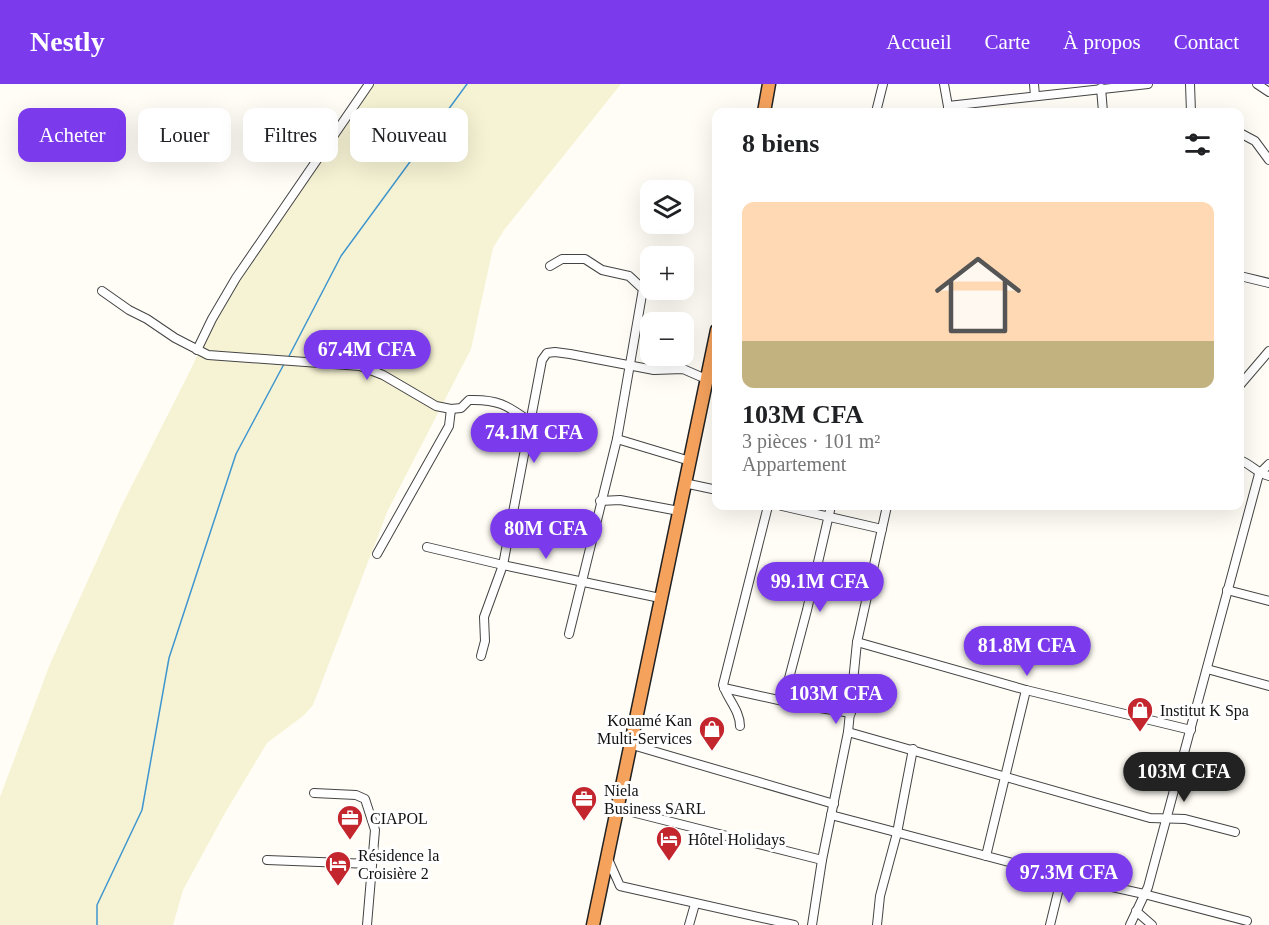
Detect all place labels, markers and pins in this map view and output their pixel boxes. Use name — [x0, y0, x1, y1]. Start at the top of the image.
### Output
pin: 67.4M CFA — [298, 330, 436, 381]
pin: 74.1M CFA — [465, 413, 603, 464]
pin: 80M CFA — [491, 509, 601, 560]
pin: 99.1M CFA — [751, 562, 889, 613]
pin: 81.8M CFA — [958, 626, 1096, 677]
pin: 103M CFA — [774, 674, 898, 725]
shop icon: Institut K Spa — [1125, 695, 1155, 733]
place label: Institut K Spa — [1160, 702, 1249, 720]
place label: Kouamé Kan Multi-Services — [597, 712, 692, 747]
shop icon: Kouamé Kan Multi-Services — [697, 714, 727, 752]
pin: 103M CFA — [1122, 752, 1246, 803]
place label: Niela Business SARL — [604, 782, 706, 817]
office icon: Niela Business SARL — [569, 784, 599, 822]
office icon: CIAPOL — [335, 803, 365, 841]
place label: CIAPOL — [370, 810, 428, 827]
hotel icon: Hôtel Holidays — [654, 824, 684, 862]
place label: Hôtel Holidays — [688, 831, 785, 849]
place label: Résidence la Croisière 2 — [358, 847, 439, 882]
hotel icon: Résidence la Croisière 2 — [323, 849, 353, 887]
pin: 97.3M CFA — [1000, 853, 1138, 904]

